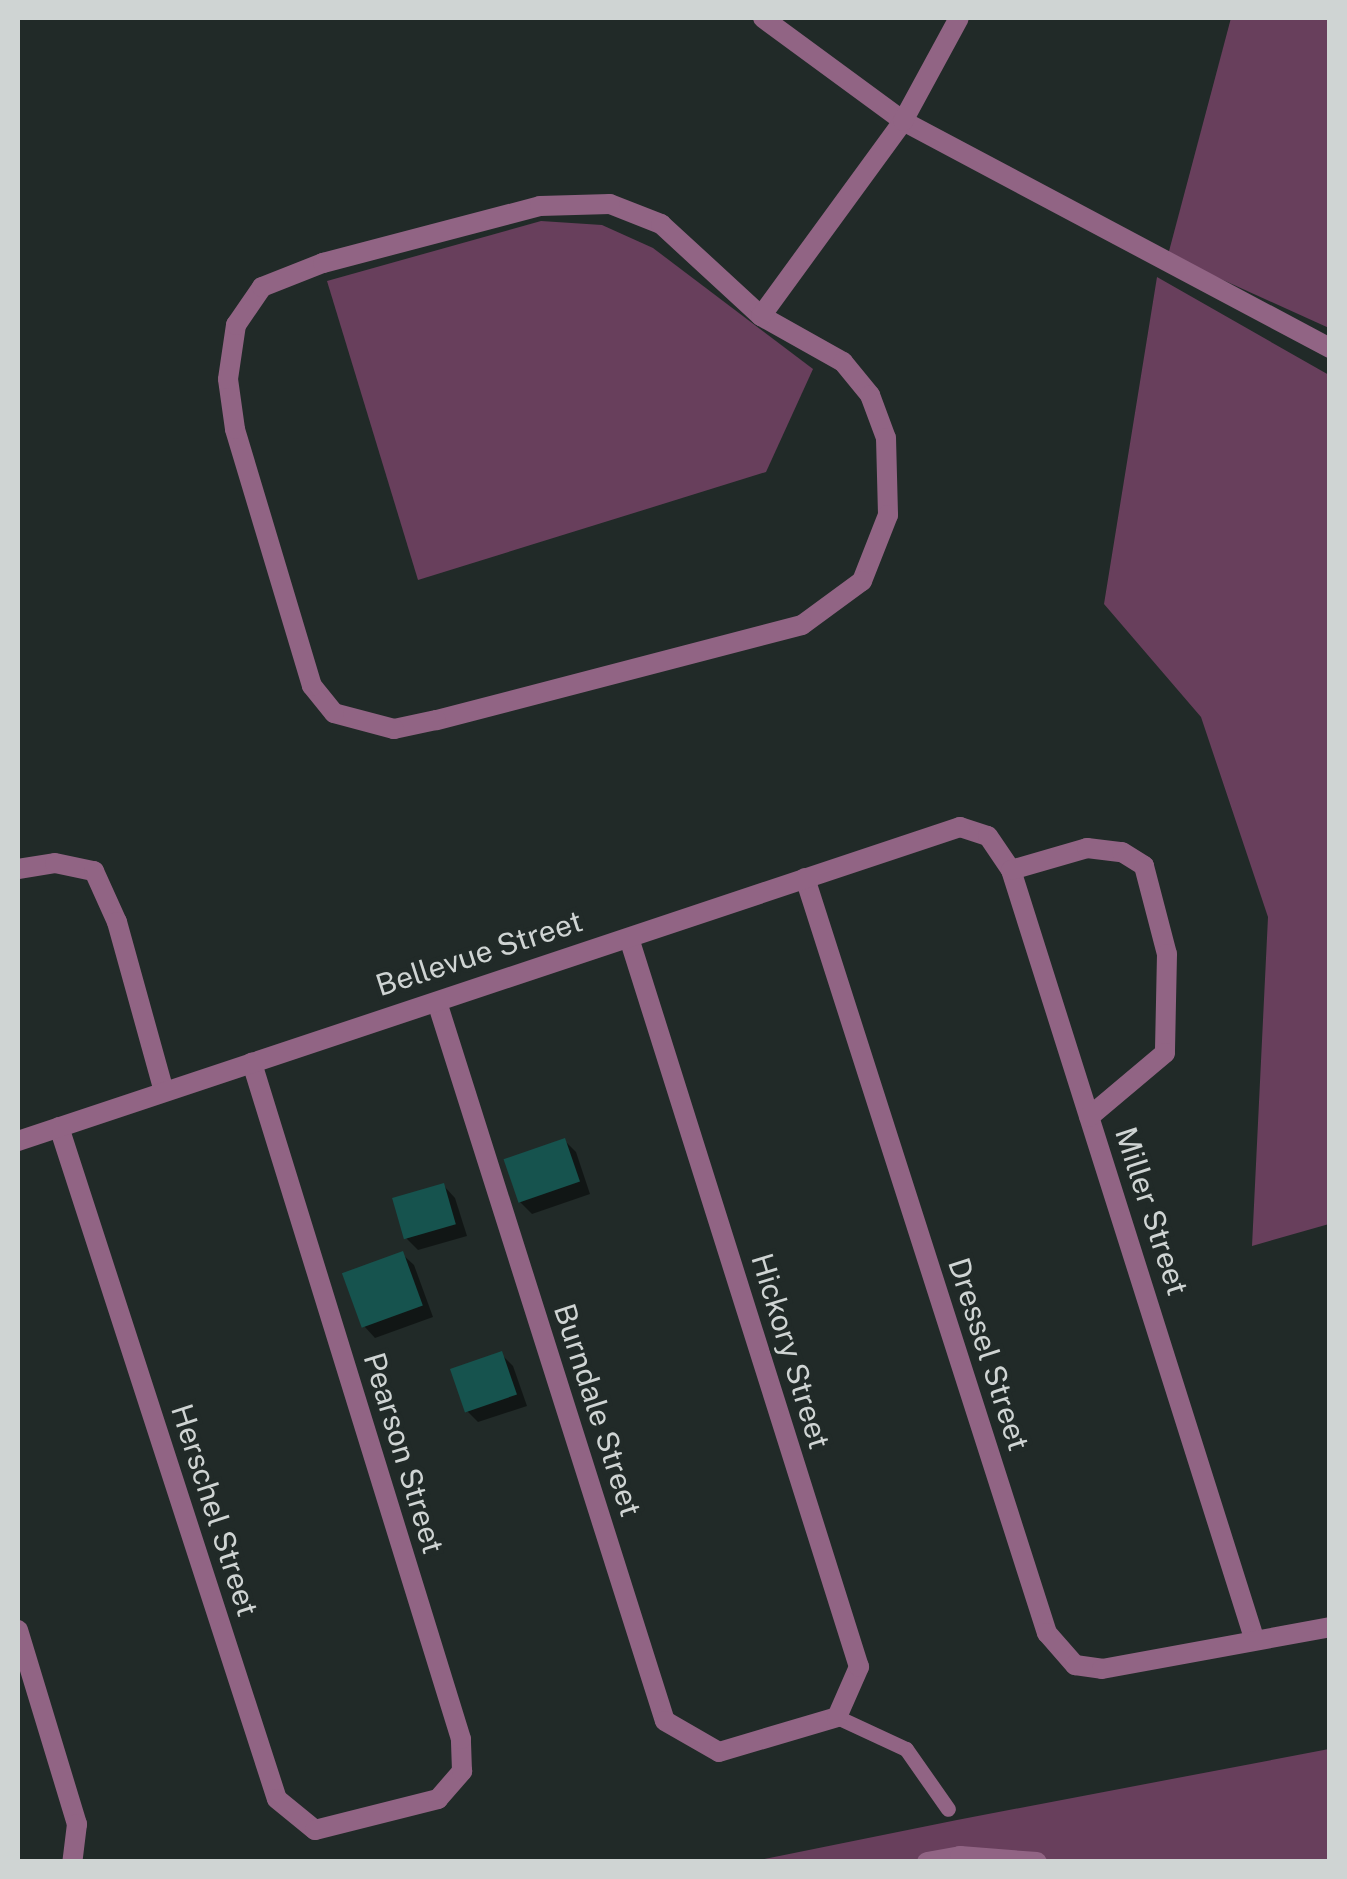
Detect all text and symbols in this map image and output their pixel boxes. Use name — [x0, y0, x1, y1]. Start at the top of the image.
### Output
street label: Bellevue Street — [371, 903, 587, 1003]
street label: Miller Street — [1108, 1122, 1196, 1300]
street label: Hickory Street — [744, 1249, 838, 1453]
street label: Dressel Street — [941, 1253, 1037, 1455]
street label: Burndale Street — [547, 1299, 649, 1521]
street label: Pearson Street — [356, 1348, 452, 1558]
street label: Herschel Street — [164, 1399, 266, 1621]

